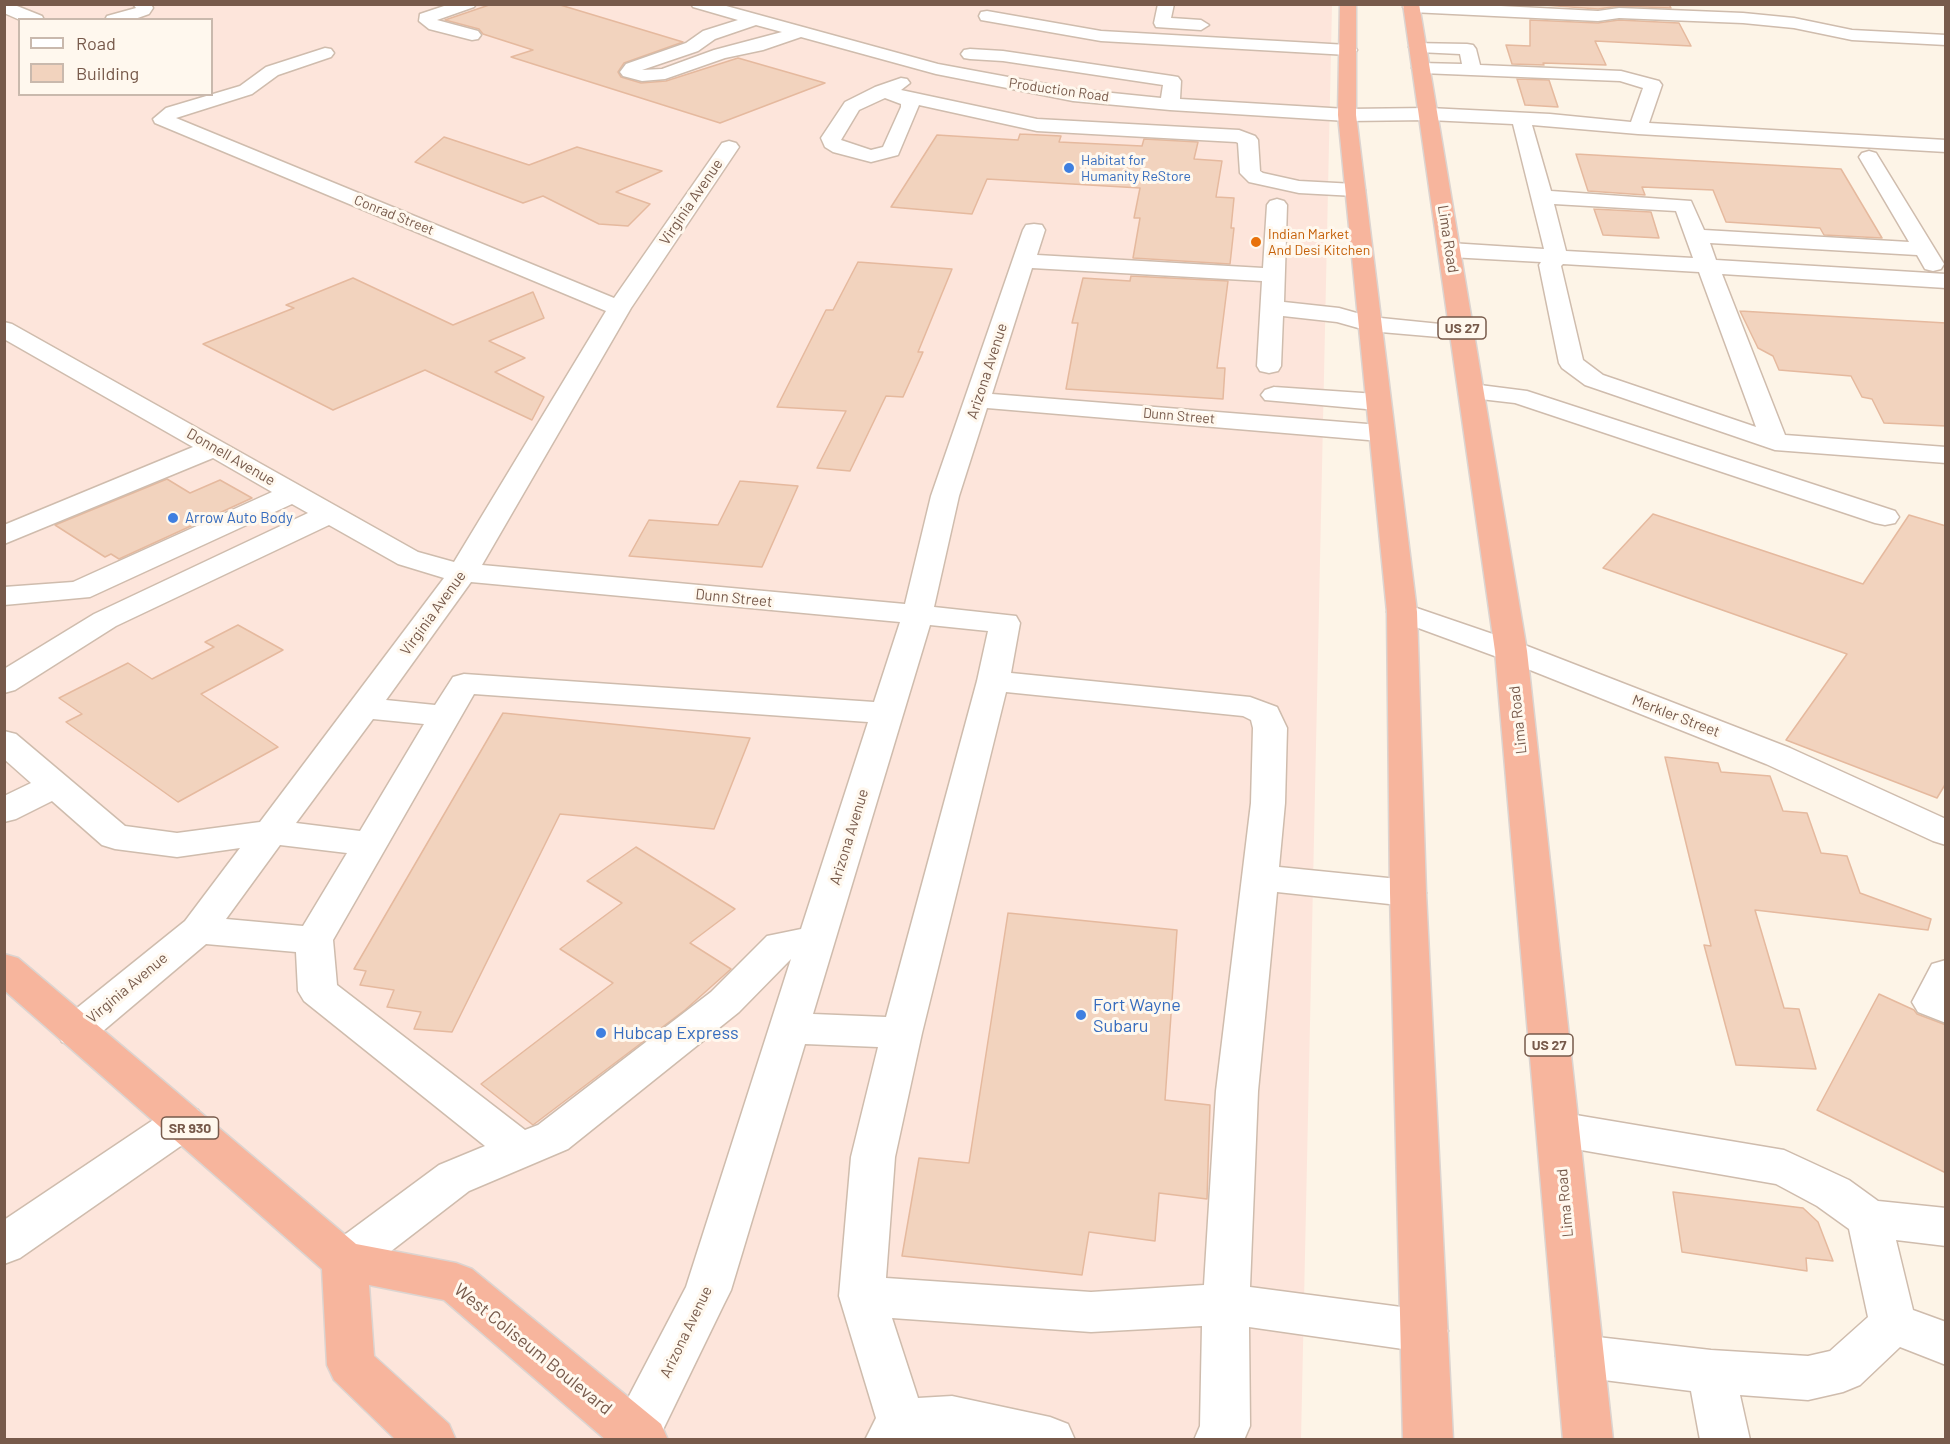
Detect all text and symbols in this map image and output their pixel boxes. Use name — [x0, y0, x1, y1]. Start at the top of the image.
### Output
legend — [18, 18, 213, 96]
text: Road — [76, 32, 116, 54]
text: Building — [76, 62, 139, 84]
street label: Production Road — [1008, 75, 1110, 105]
place label: Habitat for Humanity ReStore — [1081, 152, 1191, 184]
street label: Virginia Avenue — [656, 156, 726, 248]
marker: Habitat for Humanity ReStore — [1062, 161, 1076, 175]
street label: Conrad Street — [352, 191, 436, 239]
street label: Lima Road — [1434, 204, 1462, 274]
place label: Indian Market And Desi Kitchen — [1268, 226, 1370, 258]
marker: Indian Market And Desi Kitchen — [1249, 235, 1263, 249]
road number: US 27 — [1438, 317, 1486, 339]
street label: Arizona Avenue — [963, 321, 1011, 421]
street label: Dunn Street — [1142, 404, 1216, 428]
street label: Donnell Avenue — [184, 424, 278, 490]
place label: Arrow Auto Body — [185, 509, 293, 527]
marker: Arrow Auto Body — [166, 511, 180, 525]
street label: Virginia Avenue — [396, 567, 470, 659]
street label: Dunn Street — [695, 585, 773, 611]
street label: Lima Road — [1505, 685, 1531, 755]
street label: Merkler Street — [1630, 691, 1722, 741]
street label: Arizona Avenue — [826, 787, 872, 887]
street label: Virginia Avenue — [83, 949, 171, 1027]
place label: Fort Wayne Subaru — [1093, 994, 1181, 1036]
marker: Fort Wayne Subaru — [1074, 1008, 1088, 1022]
place label: Hubcap Express — [613, 1022, 739, 1044]
marker: Hubcap Express — [594, 1026, 608, 1040]
road number: US 27 — [1525, 1034, 1573, 1056]
road number: SR 930 — [162, 1117, 219, 1139]
street label: Lima Road — [1553, 1168, 1577, 1238]
street label: West Coliseum Boulevard — [450, 1279, 616, 1419]
street label: Arizona Avenue — [656, 1283, 716, 1381]

